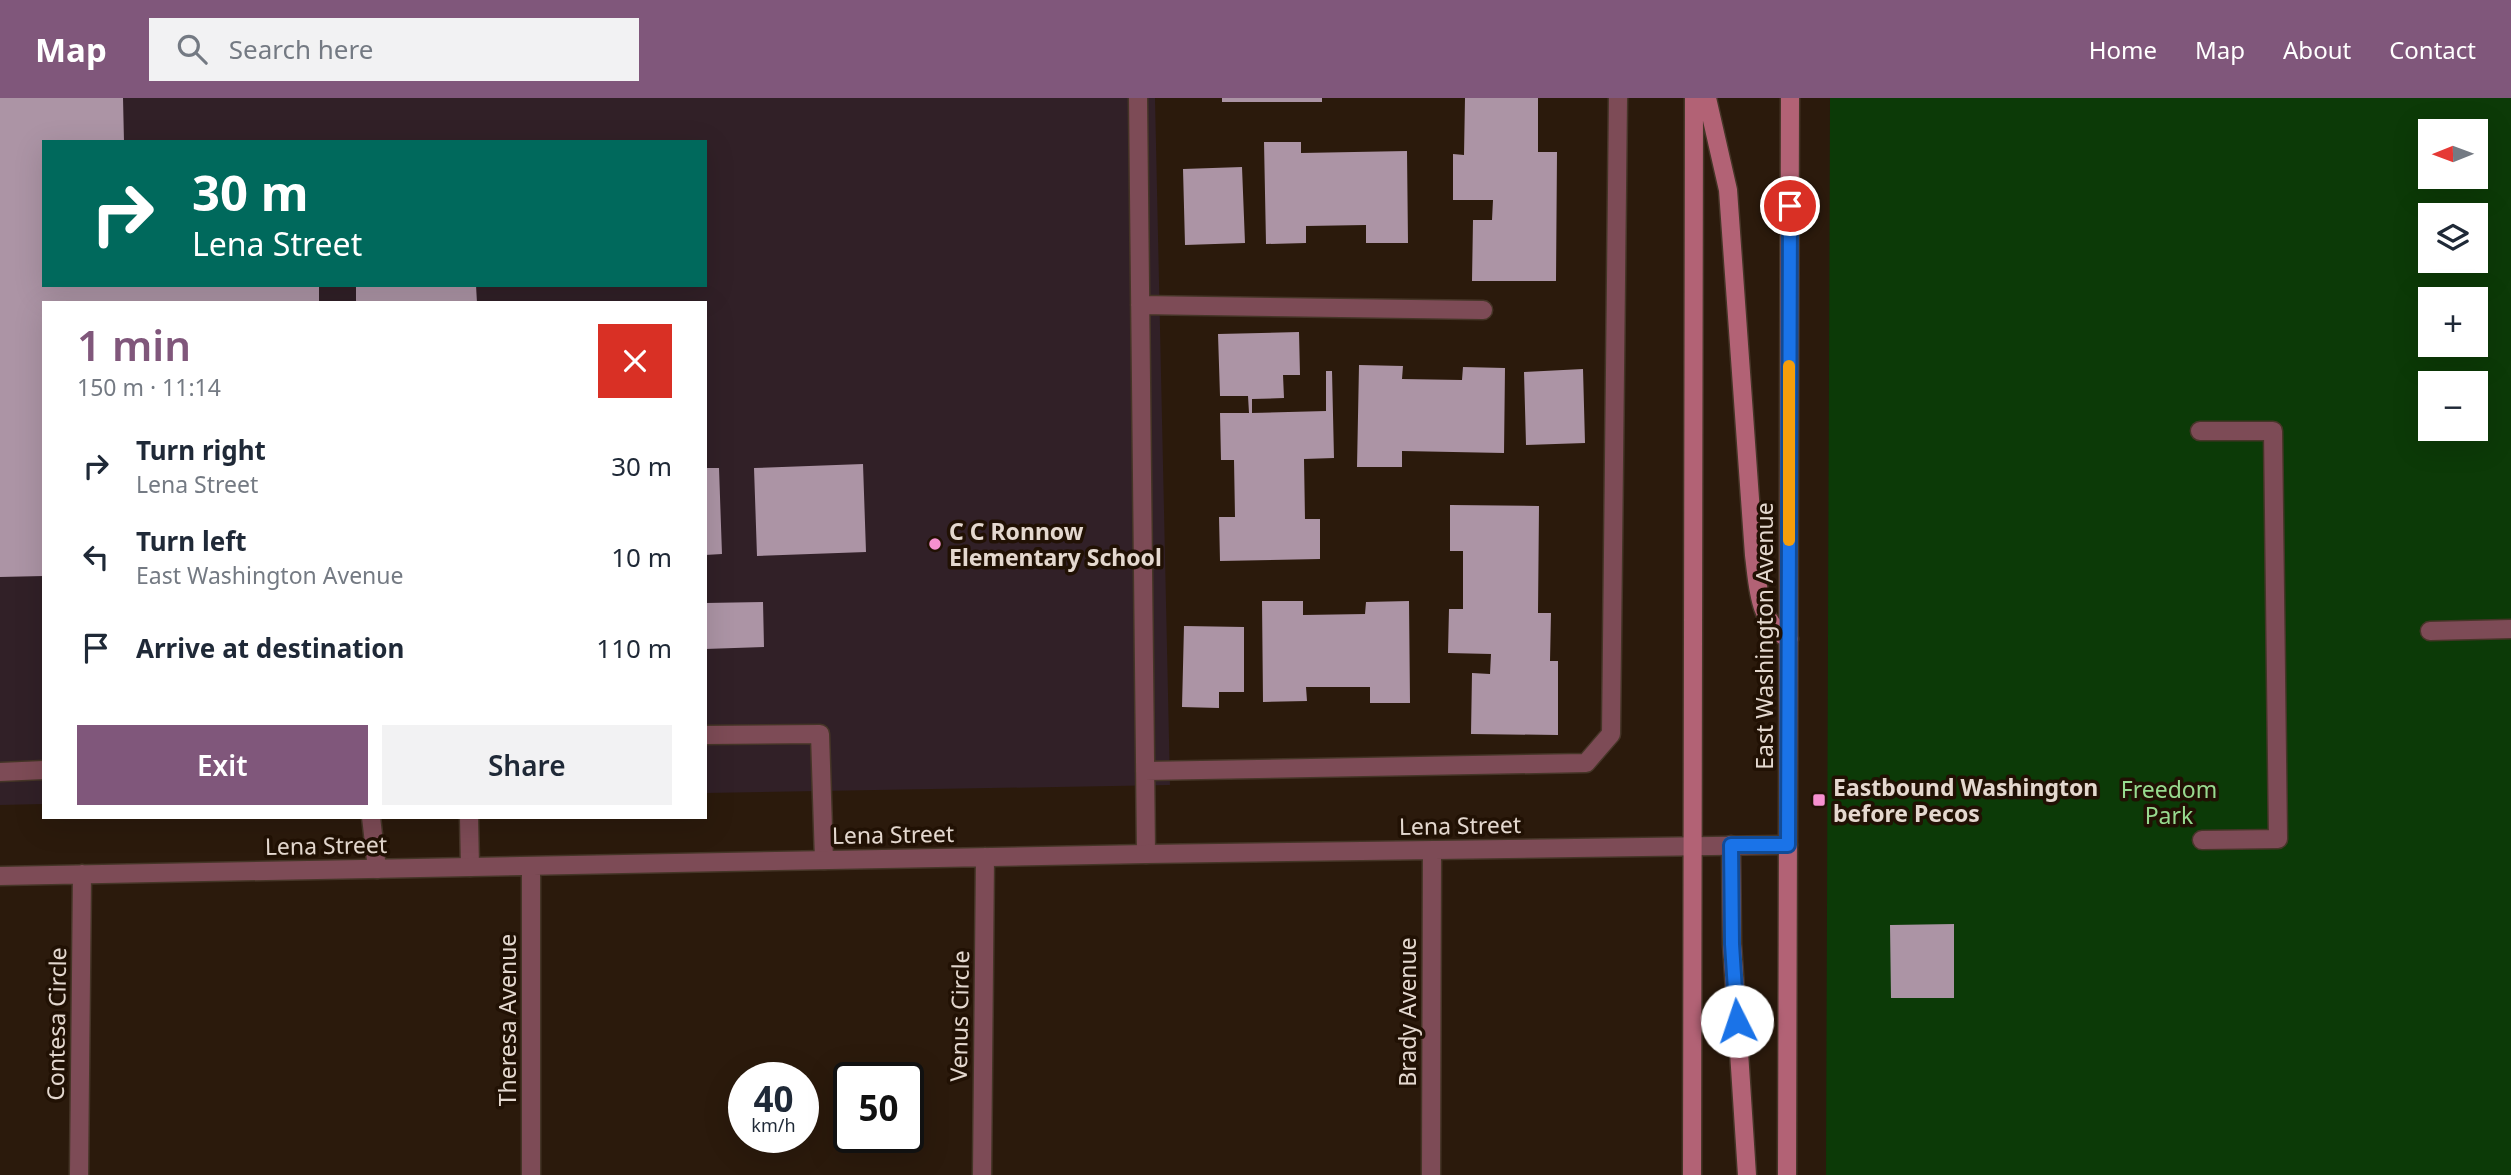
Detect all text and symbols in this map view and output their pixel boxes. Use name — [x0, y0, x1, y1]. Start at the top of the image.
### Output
search box — [149, 18, 639, 81]
text: Map — [35, 27, 107, 72]
icon: search — [173, 30, 211, 68]
text: Search here — [229, 31, 373, 67]
text: Home — [2089, 33, 2157, 66]
text: Map — [2195, 33, 2245, 66]
text: About — [2283, 33, 2351, 66]
text: Contact — [2389, 33, 2476, 66]
north arrow — [2418, 119, 2488, 189]
map controls — [2418, 119, 2488, 441]
text: 30 m — [192, 159, 309, 225]
icon: right — [77, 168, 168, 259]
pin — [1760, 176, 1820, 236]
icon: arrive — [1771, 187, 1809, 225]
button: layers — [2418, 203, 2488, 273]
text: Lena Street — [192, 222, 362, 265]
button: + — [2418, 287, 2488, 357]
text: 1 min — [77, 316, 191, 373]
button: close — [598, 324, 672, 398]
text: 150 m · 11:14 — [77, 371, 221, 403]
button: − — [2418, 371, 2488, 441]
text: Turn right — [136, 432, 266, 468]
icon: right — [77, 447, 115, 485]
text: 30 m — [611, 448, 672, 484]
text: Lena Street — [136, 468, 258, 500]
street label: East Washington Avenue — [1748, 502, 1780, 770]
place label: C C Ronnow Elementary School — [949, 515, 1162, 573]
text: Turn left — [136, 523, 247, 559]
marker: C C Ronnow Elementary School — [927, 536, 943, 552]
icon: left — [77, 538, 115, 576]
text: 10 m — [611, 539, 672, 575]
text: East Washington Avenue — [136, 559, 404, 591]
icon: arrive — [77, 629, 115, 667]
text: Arrive at destination — [136, 630, 405, 666]
text: 110 m — [596, 630, 672, 666]
button: Exit — [77, 725, 368, 805]
button: Share — [382, 725, 672, 805]
place label: Eastbound Washington before Pecos — [1833, 771, 2098, 829]
park label: Freedom Park — [2121, 773, 2217, 831]
marker: Eastbound Washington before Pecos — [1811, 792, 1827, 808]
street label: Lena Street — [1399, 808, 1521, 842]
street label: Lena Street — [832, 817, 954, 851]
street label: Lena Street — [265, 828, 387, 862]
street label: Theresa Avenue — [491, 934, 523, 1106]
street label: Brady Avenue — [1391, 937, 1423, 1087]
street label: Contesa Circle — [39, 947, 73, 1101]
street label: Venus Circle — [942, 950, 976, 1082]
position arrow — [1700, 984, 1774, 1058]
speed limit sign: 50 — [833, 1062, 924, 1153]
text: 40 — [753, 1075, 794, 1122]
text: km/h — [751, 1113, 796, 1137]

